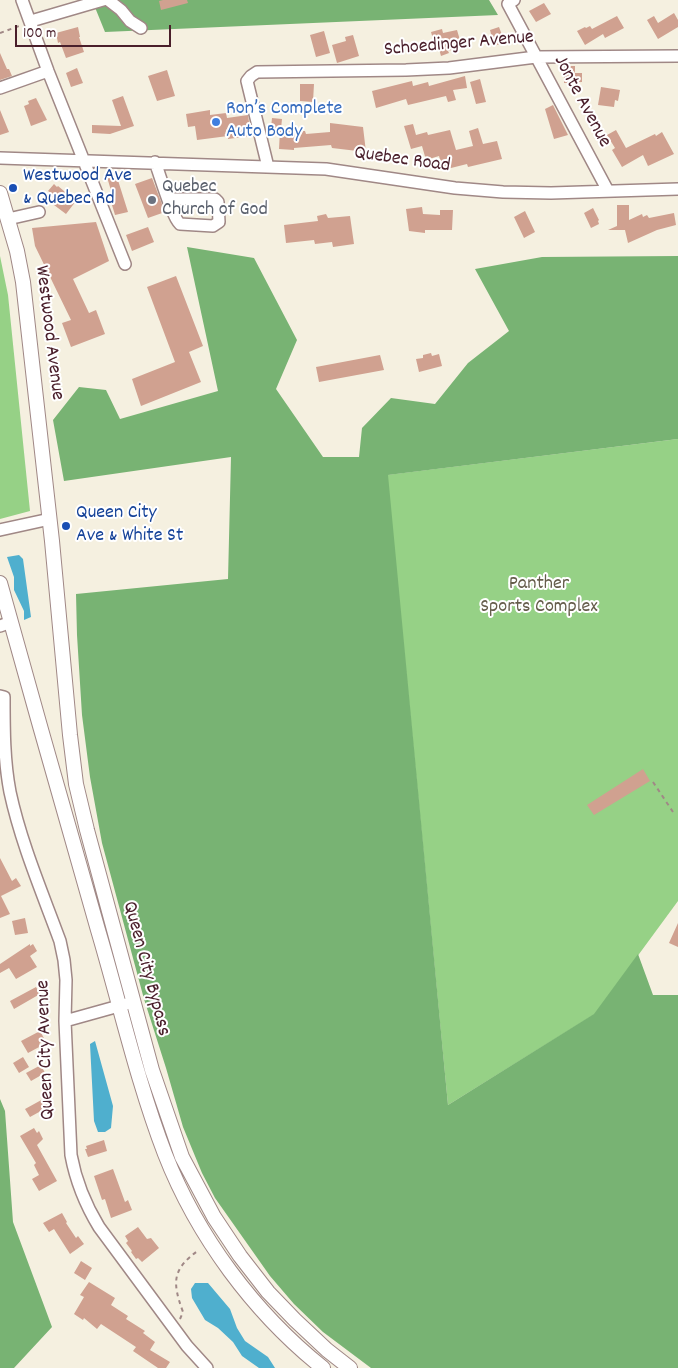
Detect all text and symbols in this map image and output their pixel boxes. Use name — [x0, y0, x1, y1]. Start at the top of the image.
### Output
scale bar — [18, 15, 174, 47]
text: 100 m — [23, 23, 56, 45]
street label: Schoedinger Avenue — [383, 26, 535, 64]
street label: Jonte Avenue — [547, 52, 615, 152]
place label: Ron’s Complete Auto Body — [226, 98, 342, 145]
marker: Ron’s Complete Auto Body — [210, 116, 222, 128]
street label: Quebec Road — [353, 142, 451, 180]
place label: Westwood Ave & Quebec Rd — [23, 165, 132, 212]
place label: Quebec Church of God — [162, 176, 268, 223]
marker: Westwood Ave & Quebec Rd — [7, 182, 19, 194]
marker: Quebec Church of God — [146, 194, 158, 206]
street label: Westwood Avenue — [28, 264, 68, 402]
place label: Queen City Ave & White St — [76, 502, 183, 549]
marker: Queen City Ave & White St — [60, 520, 72, 532]
park label: Panther Sports Complex — [480, 573, 598, 620]
street label: Queen City Bypass — [116, 899, 174, 1039]
street label: Queen City Avenue — [33, 980, 61, 1120]

